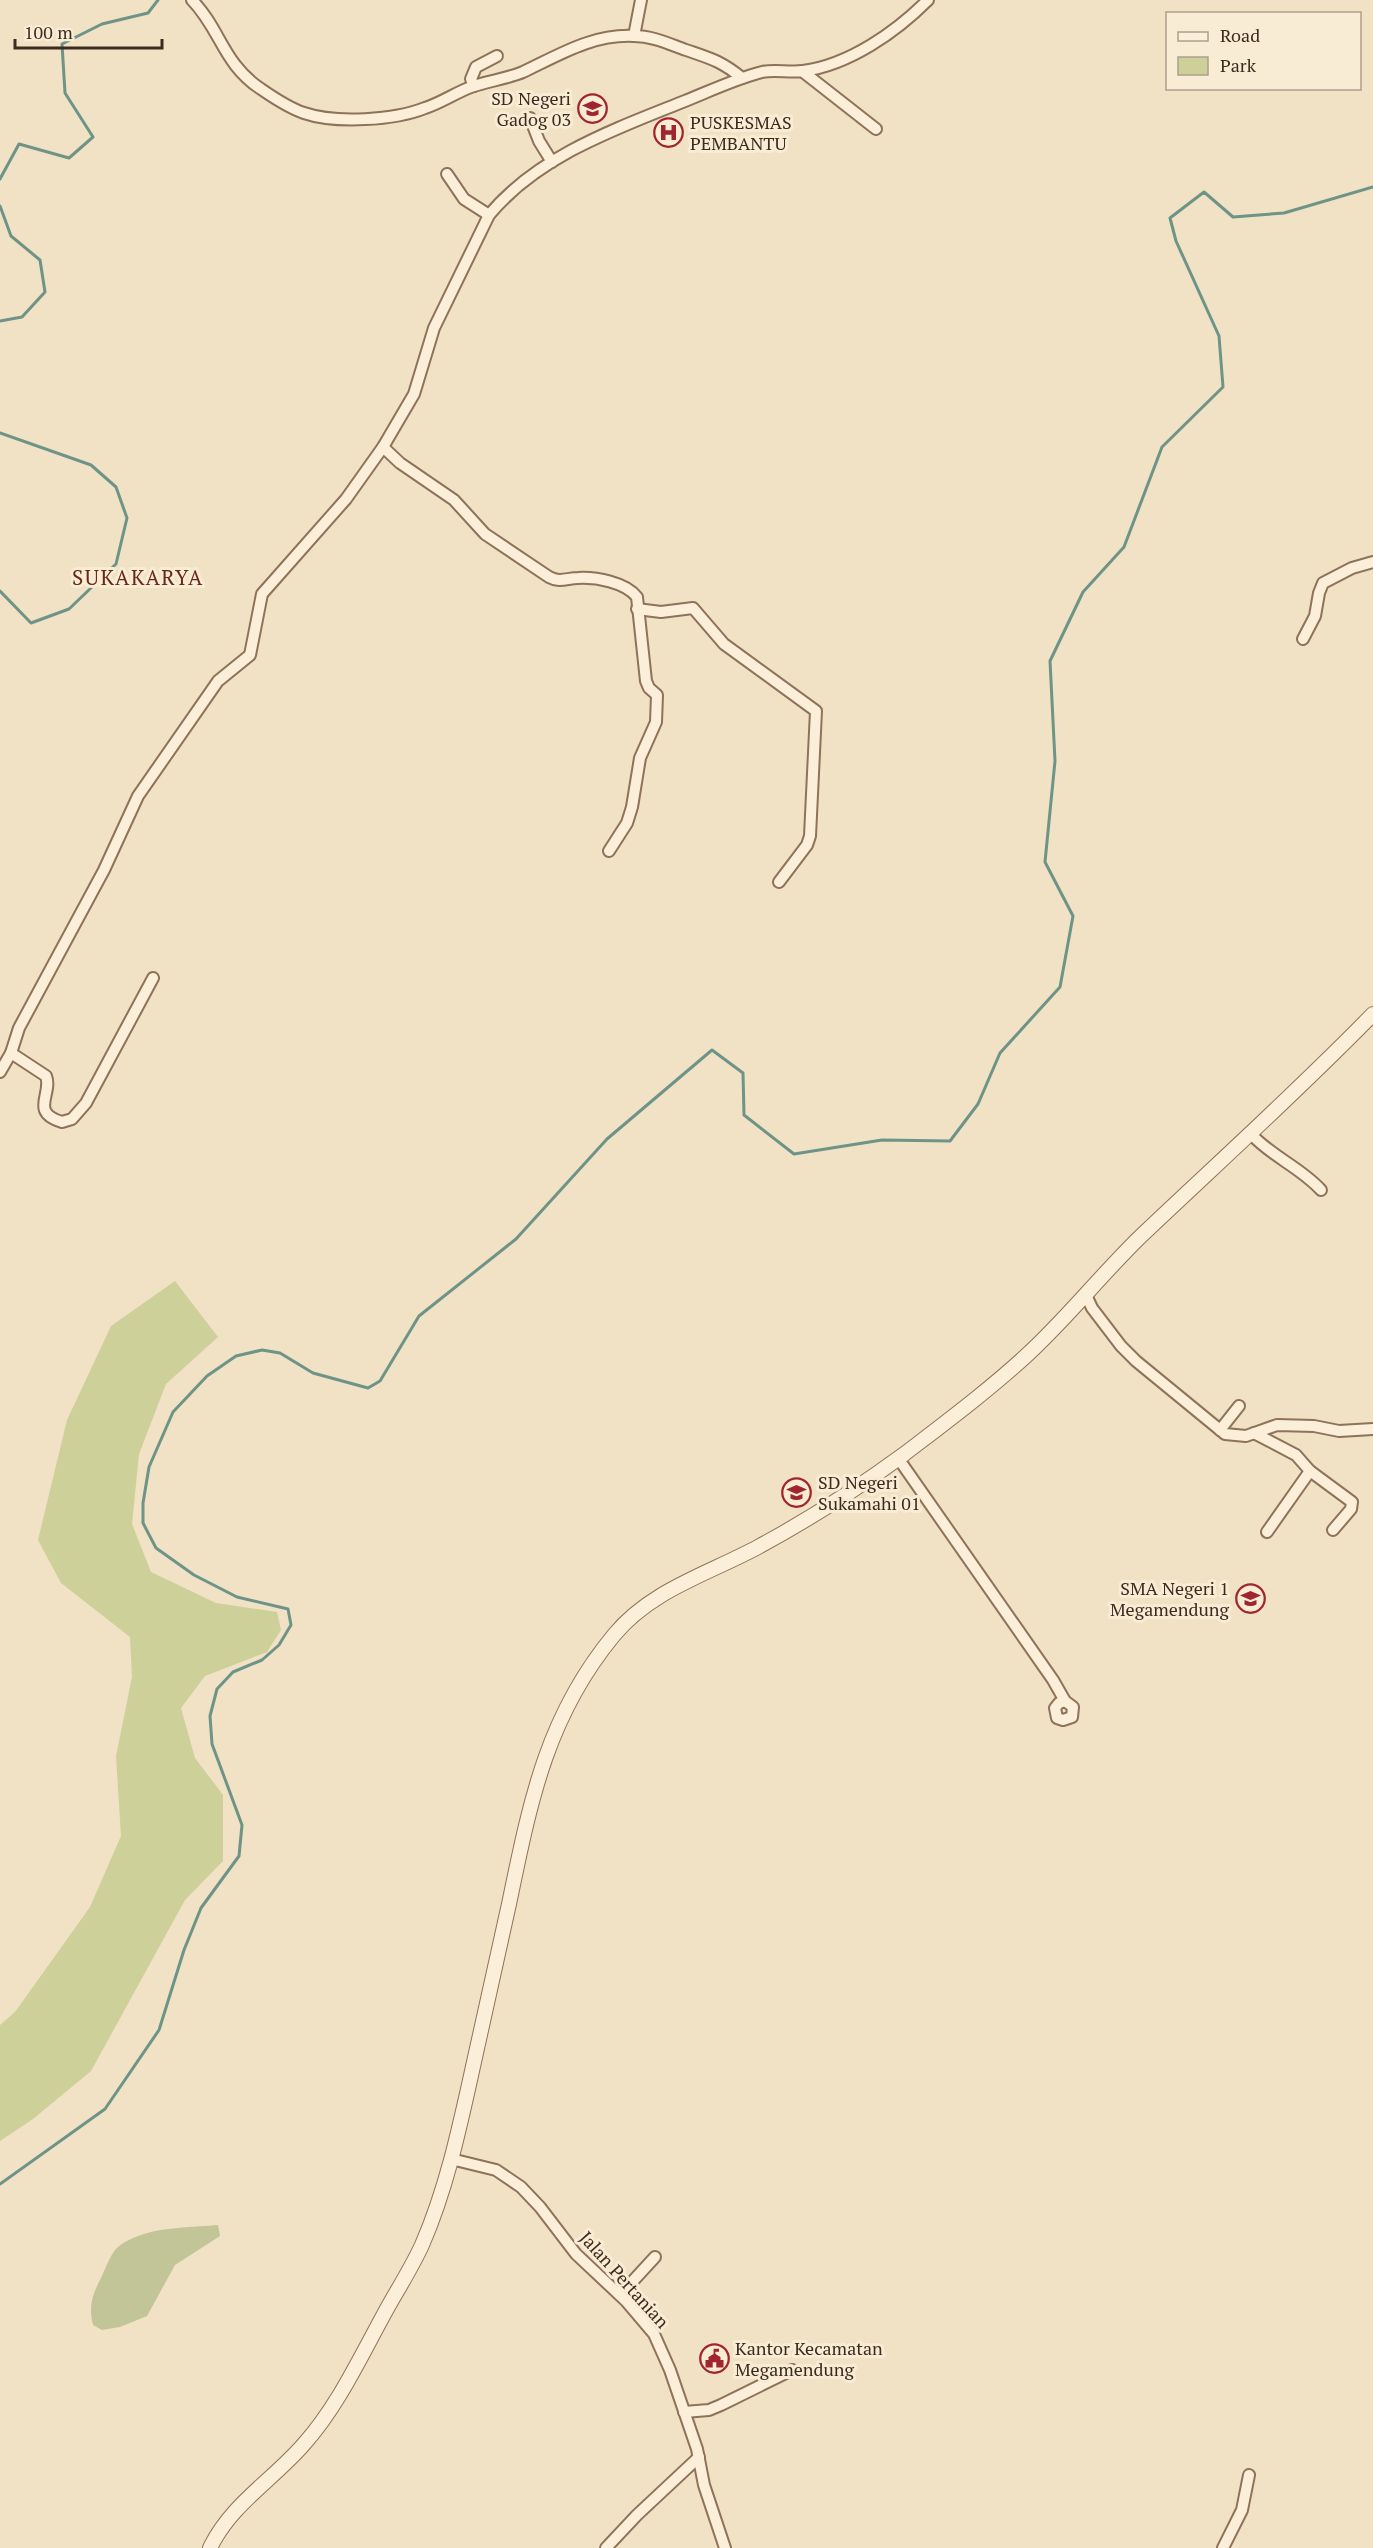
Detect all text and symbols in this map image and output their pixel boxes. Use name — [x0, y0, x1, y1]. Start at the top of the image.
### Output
scale bar — [15, 12, 162, 50]
legend — [1166, 12, 1361, 90]
text: 100 m — [24, 20, 73, 44]
text: Road — [1220, 23, 1260, 47]
text: Park — [1220, 53, 1257, 77]
place label: SD Negeri Gadog 03 — [491, 86, 571, 131]
school or university icon: SD Negeri Gadog 03 — [576, 93, 608, 125]
place label: PUSKESMAS PEMBANTU — [690, 110, 792, 155]
hospital icon: PUSKESMAS PEMBANTU — [653, 117, 685, 149]
district label: SUKAKARYA — [72, 563, 204, 591]
place label: SD Negeri Sukamahi 01 — [818, 1470, 921, 1515]
school or university icon: SD Negeri Sukamahi 01 — [781, 1477, 813, 1509]
place label: SMA Negeri 1 Megamendung — [1110, 1576, 1230, 1621]
school or university icon: SMA Negeri 1 Megamendung — [1234, 1583, 1266, 1615]
street label: Jalan Pertanian — [575, 2226, 675, 2333]
place label: Kantor Kecamatan Megamendung — [735, 2336, 883, 2381]
public building icon: Kantor Kecamatan Megamendung — [698, 2343, 730, 2375]

